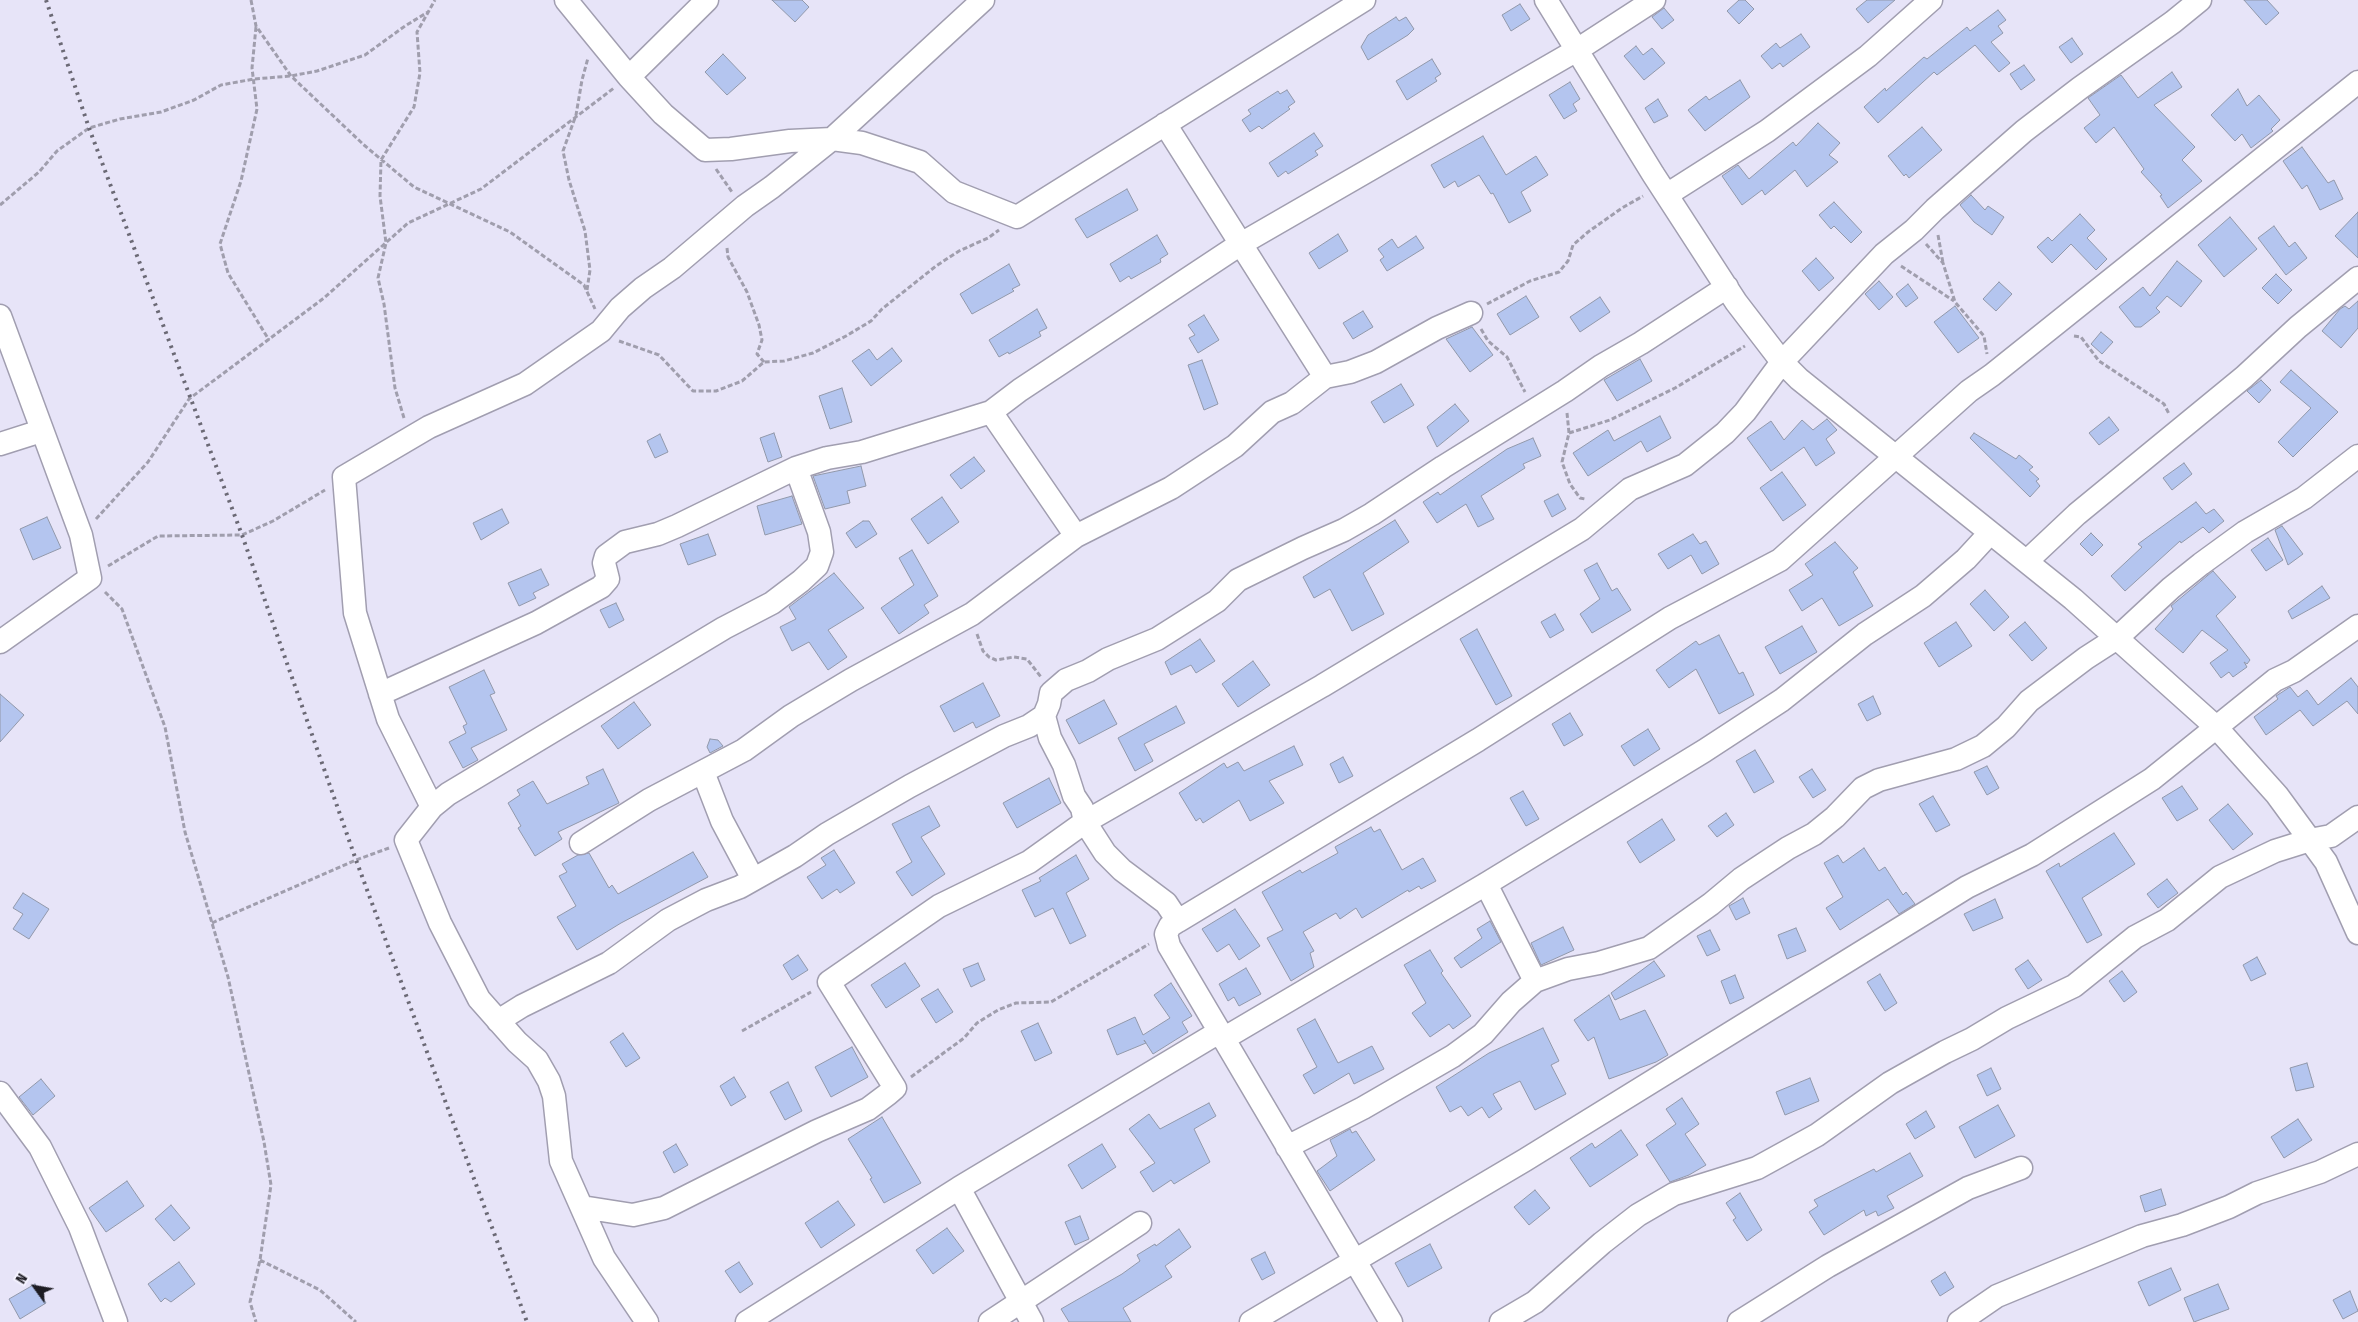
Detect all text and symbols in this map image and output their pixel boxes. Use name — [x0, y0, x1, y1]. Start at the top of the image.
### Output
north arrow — [10, 1262, 60, 1312]
text: N — [12, 1271, 31, 1287]

